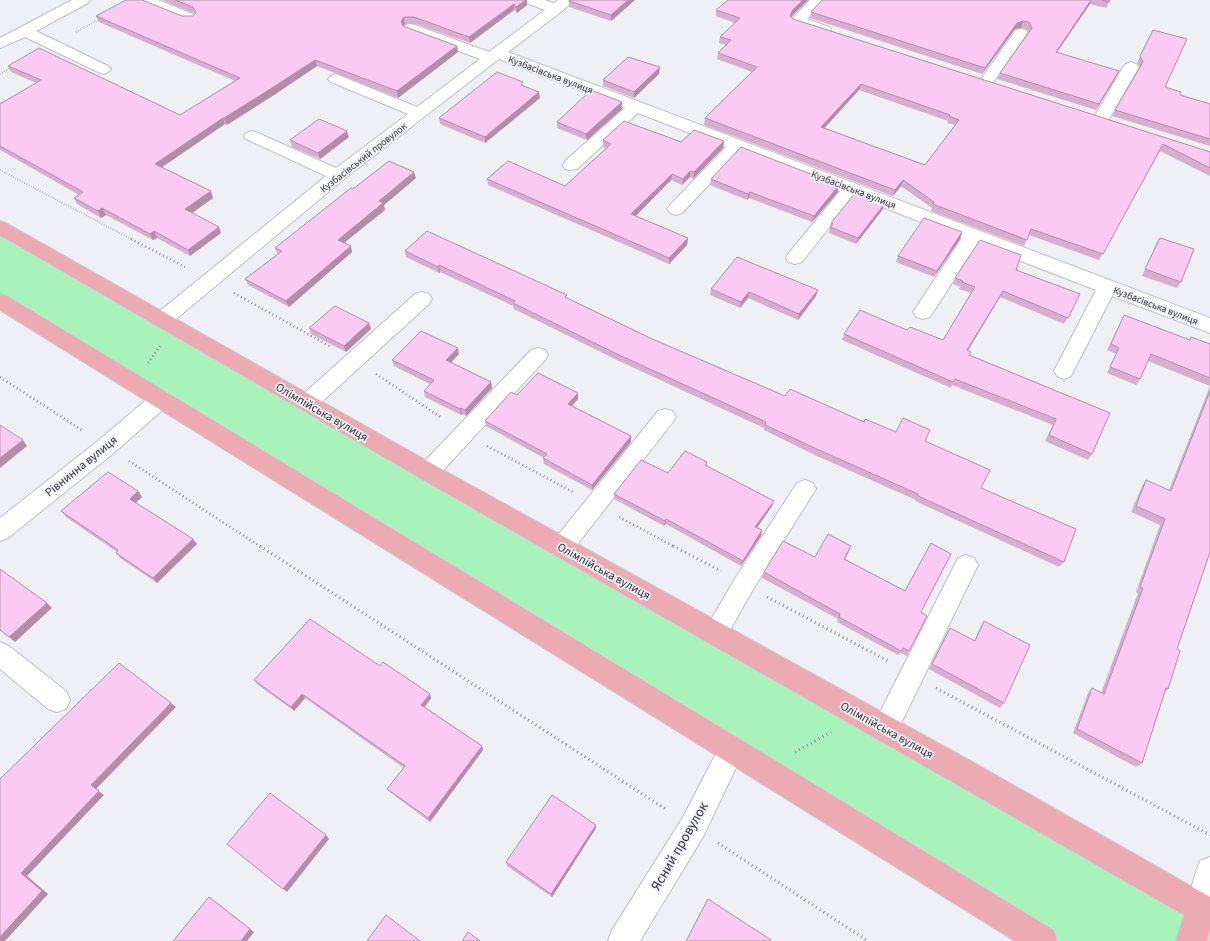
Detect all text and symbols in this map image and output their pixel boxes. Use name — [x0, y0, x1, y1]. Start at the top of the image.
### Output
street label: Кузбасівська вулиця — [506, 52, 595, 98]
street label: Кузбасівський провулок — [317, 119, 410, 196]
street label: Кузбасівська вулиця — [809, 167, 898, 213]
street label: Кузбасівська вулиця — [1111, 283, 1200, 329]
street label: Олімпійська вулиця — [272, 379, 371, 446]
street label: Рівнинна вулиця — [41, 432, 121, 501]
street label: Олімпійська вулиця — [554, 539, 654, 604]
street label: Олімпійська вулиця — [837, 698, 937, 763]
street label: Ясний провулок — [646, 798, 713, 895]

